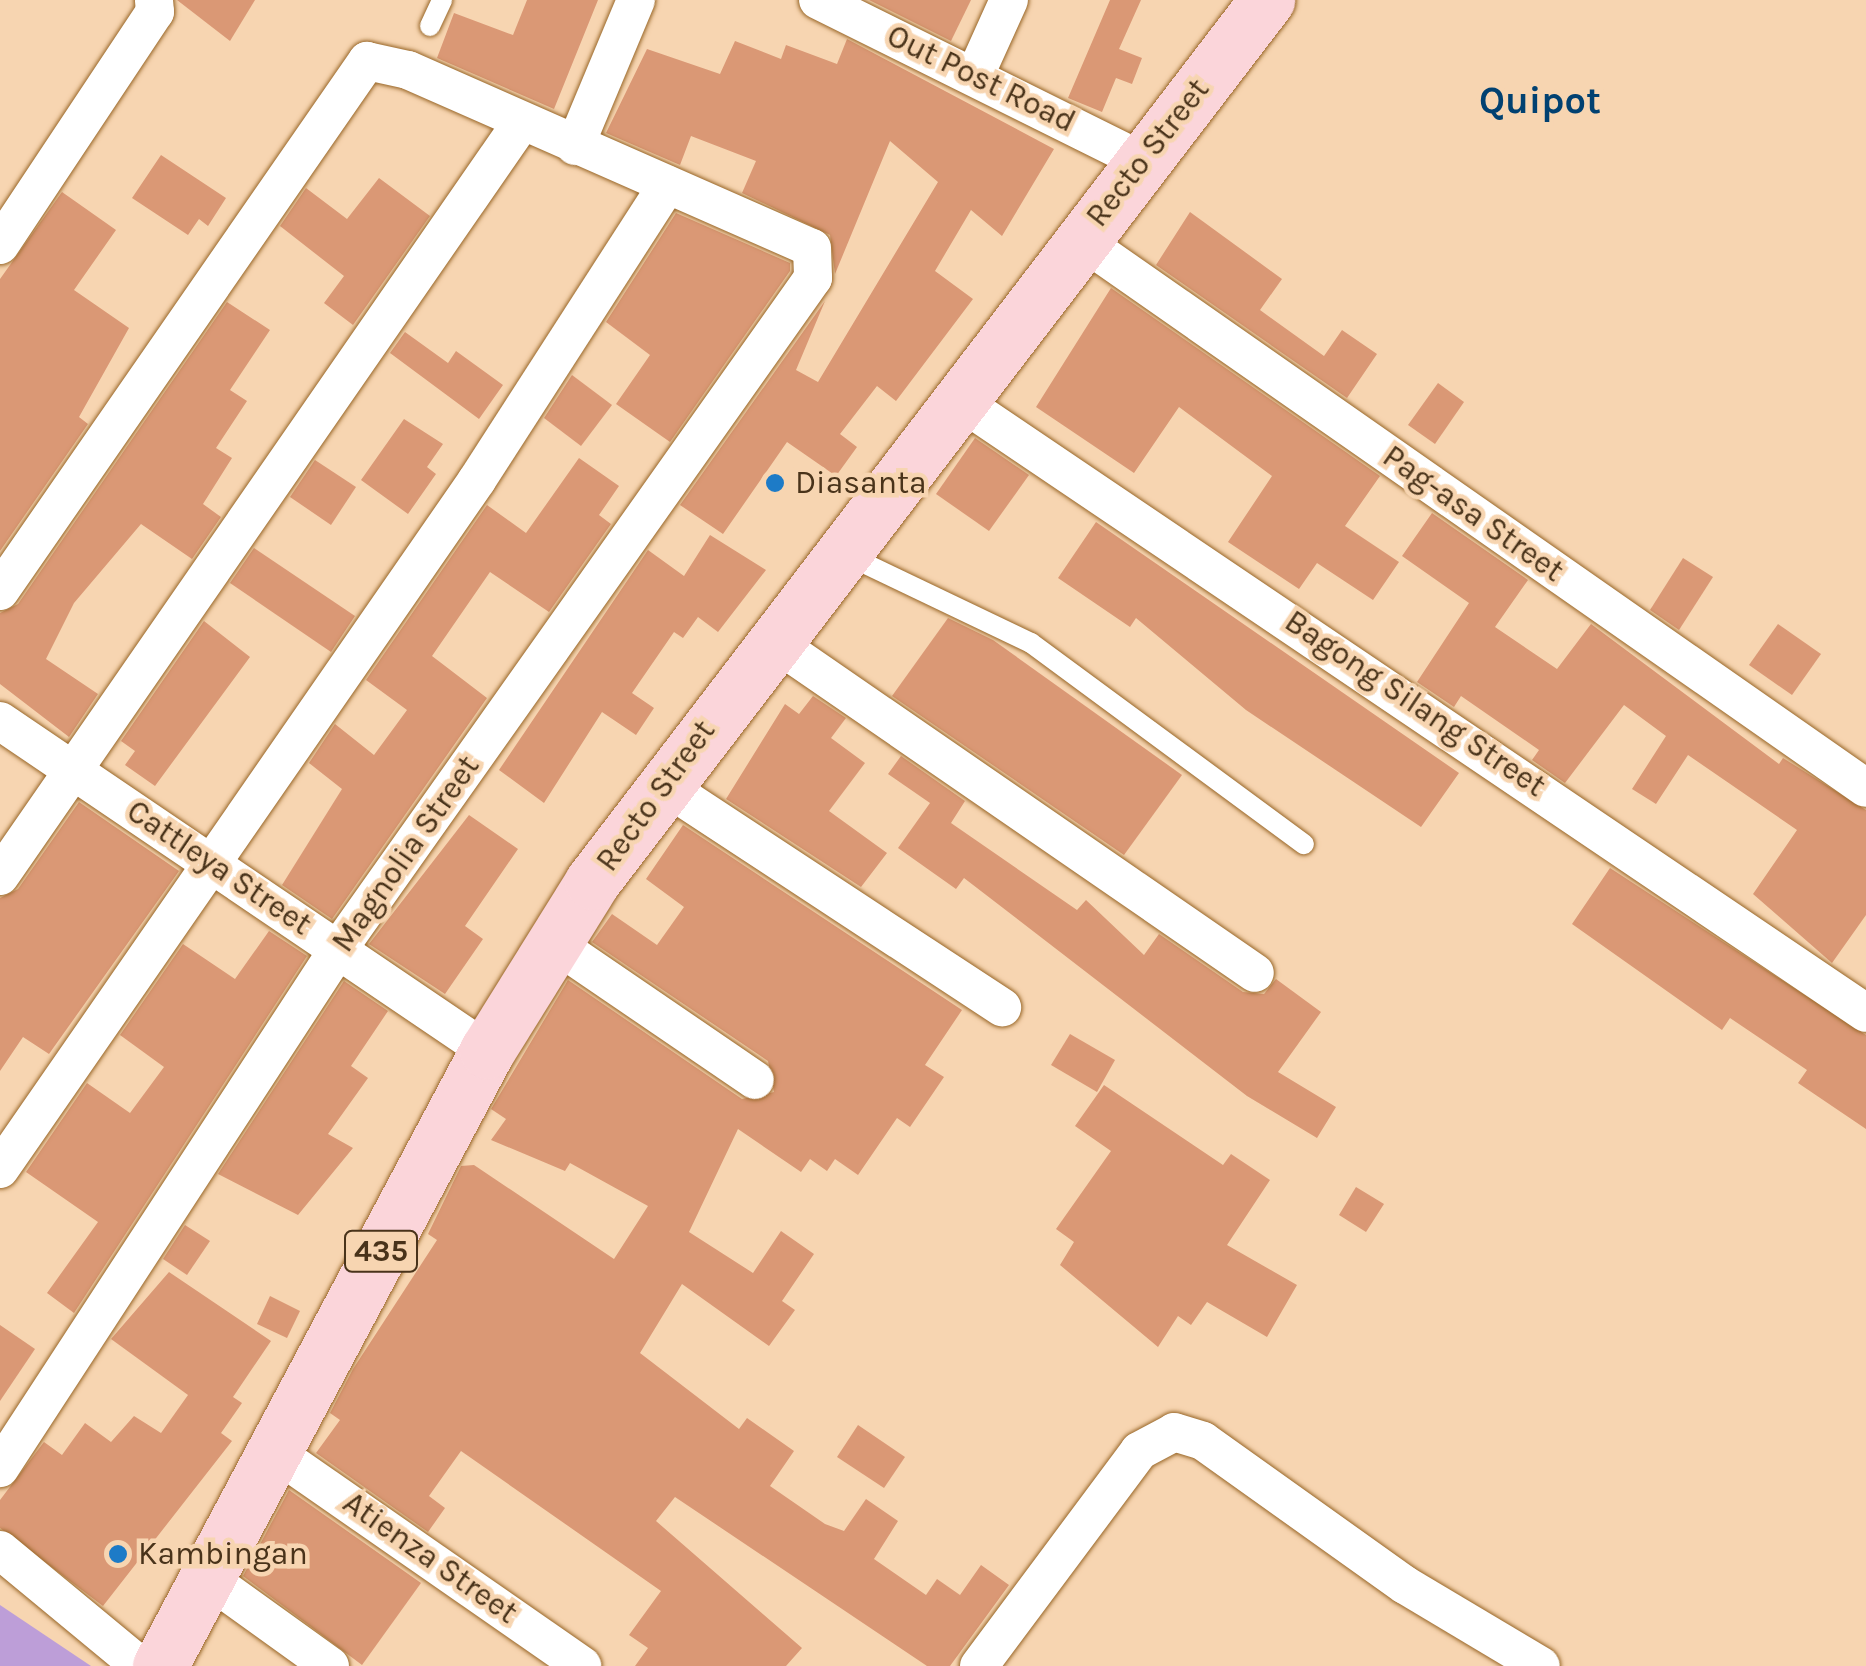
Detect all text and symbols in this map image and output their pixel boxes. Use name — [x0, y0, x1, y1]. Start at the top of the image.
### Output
street label: Out Post Road — [880, 17, 1082, 141]
street label: Recto Street — [1078, 71, 1218, 235]
district label: Quipot — [1479, 78, 1601, 124]
street label: Pag-asa Street — [1375, 437, 1571, 591]
place label: Diasanta — [795, 464, 927, 502]
marker: Diasanta — [764, 472, 786, 494]
street label: Bagong Silang Street — [1277, 602, 1553, 806]
street label: Recto Street — [588, 713, 724, 879]
street label: Magnolia Street — [324, 748, 488, 960]
street label: Cattleya Street — [119, 792, 319, 944]
road number: 435 — [344, 1226, 418, 1276]
street label: Atienza Street — [335, 1484, 525, 1632]
place label: Kambingan — [138, 1535, 308, 1573]
marker: Kambingan — [107, 1543, 129, 1565]

